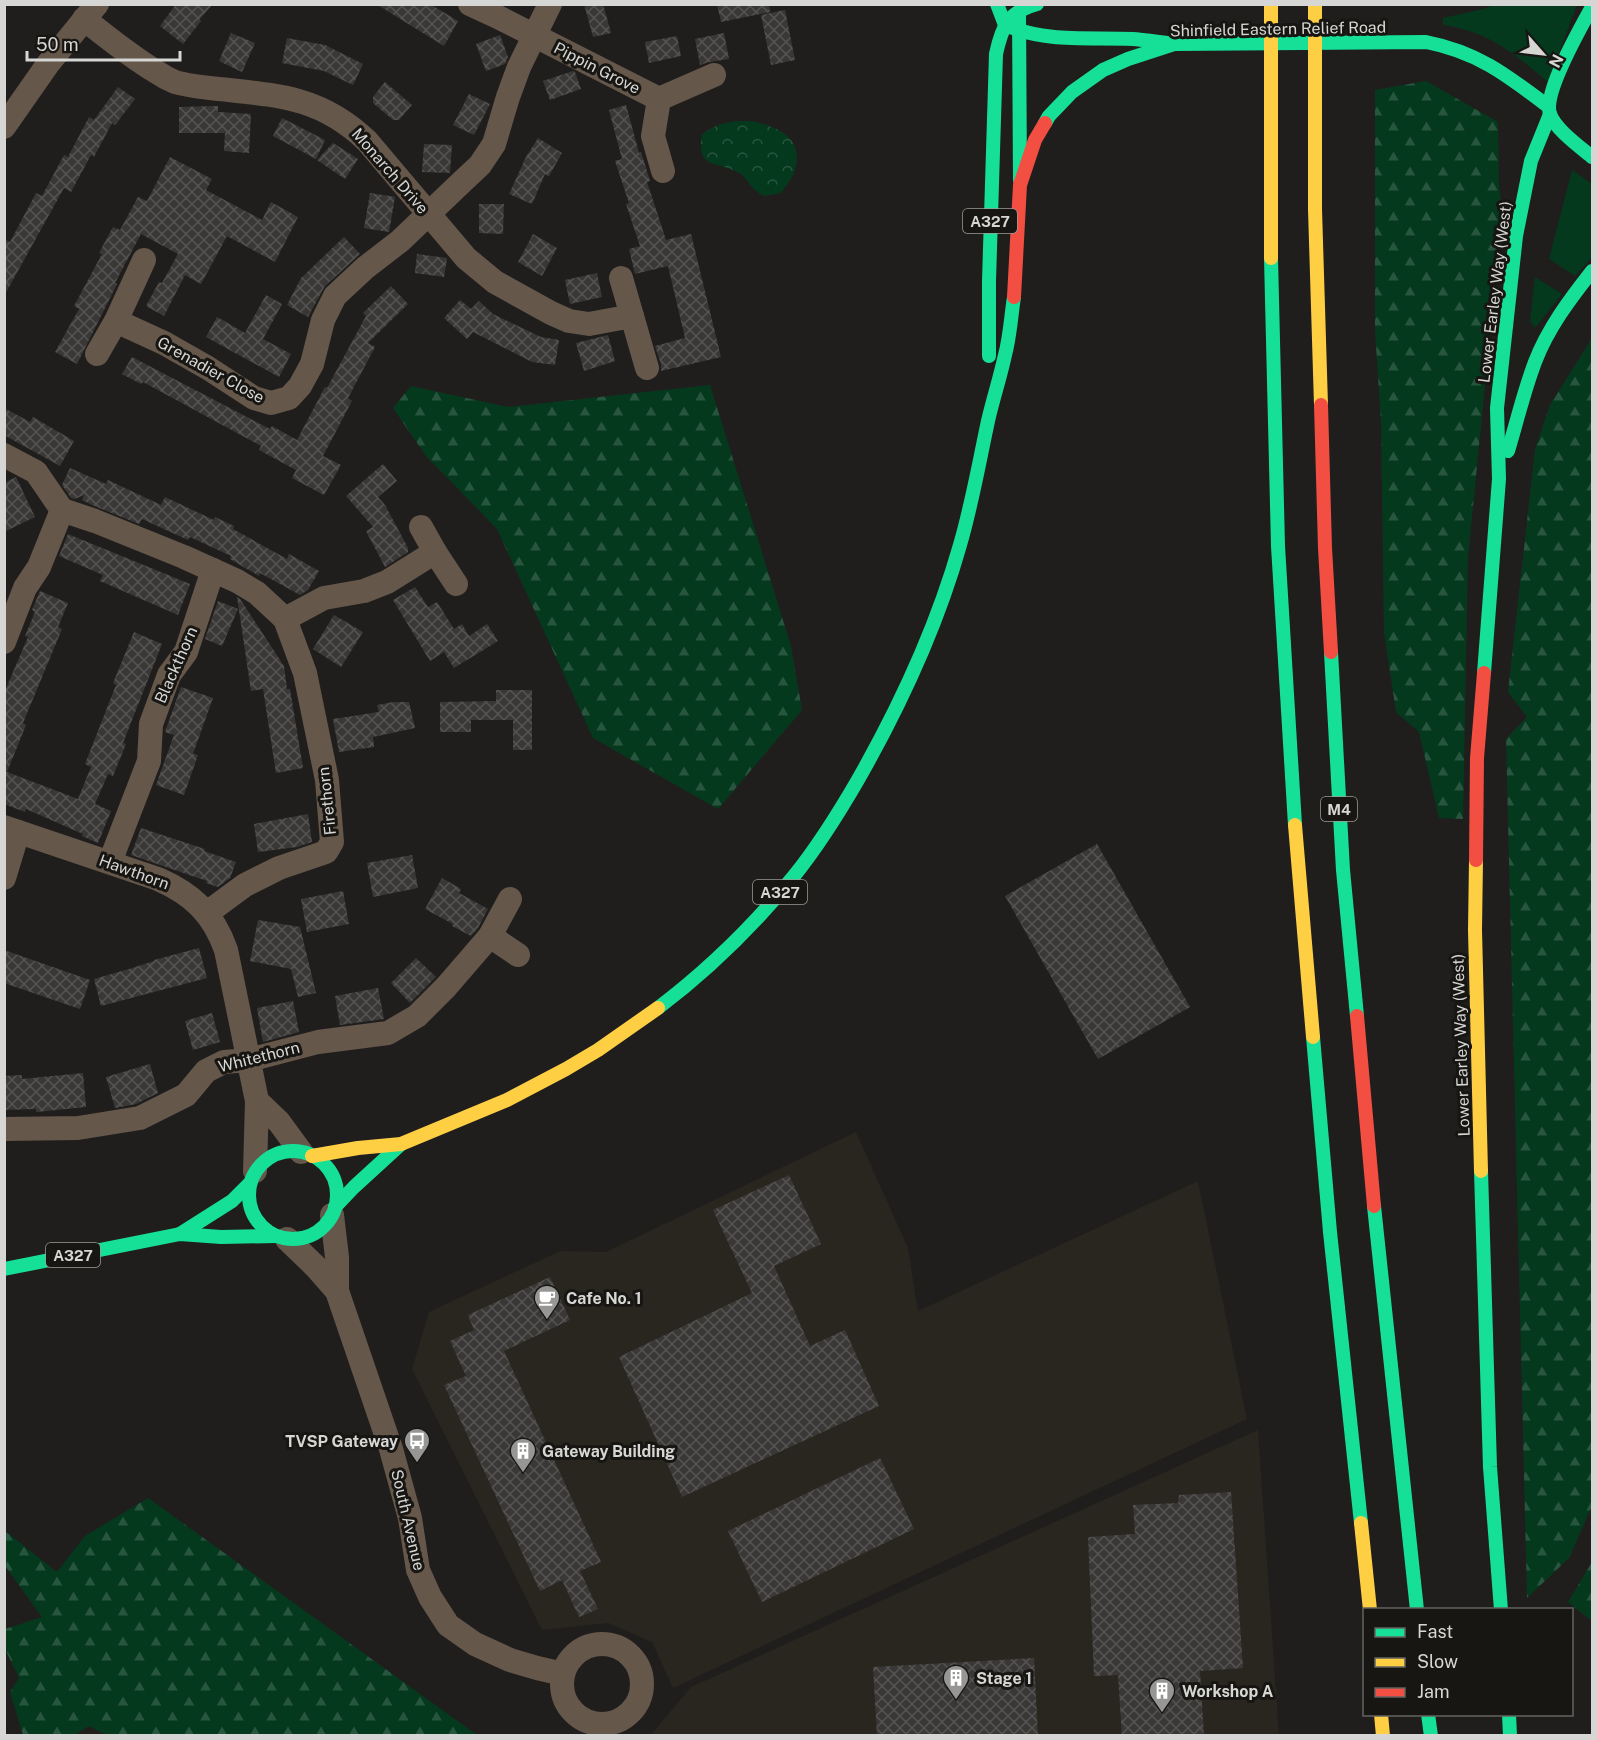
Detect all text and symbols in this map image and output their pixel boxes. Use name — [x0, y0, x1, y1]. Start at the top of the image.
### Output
street label: Shinfield Eastern Relief Road — [1170, 18, 1386, 40]
scale bar — [27, 24, 180, 62]
north arrow — [1513, 24, 1573, 84]
text: 50 m — [36, 34, 79, 55]
street label: Pippin Grove — [551, 38, 643, 98]
text: N — [1544, 51, 1567, 71]
street label: Monarch Drive — [348, 124, 432, 218]
street label: Lower Earley Way (West) — [1474, 200, 1516, 384]
road number: A327 — [963, 209, 1017, 233]
street label: Grenadier Close — [154, 333, 268, 407]
street label: Blackthorn — [151, 624, 201, 706]
street label: Firethorn — [314, 766, 340, 836]
road number: M4 — [1321, 797, 1357, 821]
street label: Hawthorn — [96, 851, 172, 893]
road number: A327 — [753, 880, 807, 904]
street label: Lower Earley Way (West) — [1448, 953, 1474, 1137]
street label: Whitethorn — [216, 1038, 302, 1076]
road number: A327 — [46, 1243, 100, 1267]
cafe icon: Cafe No. 1 — [532, 1283, 562, 1321]
place label: Cafe No. 1 — [566, 1289, 642, 1308]
bus stop icon: TVSP Gateway — [402, 1426, 432, 1464]
place label: TVSP Gateway — [285, 1432, 398, 1451]
building icon: Gateway Building — [508, 1436, 538, 1474]
place label: Gateway Building — [542, 1442, 675, 1461]
street label: South Avenue — [387, 1468, 429, 1572]
legend — [1363, 1608, 1573, 1716]
text: Fast — [1417, 1621, 1453, 1642]
text: Slow — [1417, 1651, 1458, 1672]
building icon: Stage 1 — [941, 1663, 971, 1701]
place label: Stage 1 — [976, 1669, 1032, 1688]
building icon: Workshop A — [1147, 1676, 1177, 1714]
text: Jam — [1417, 1681, 1450, 1702]
place label: Workshop A — [1182, 1682, 1274, 1701]

